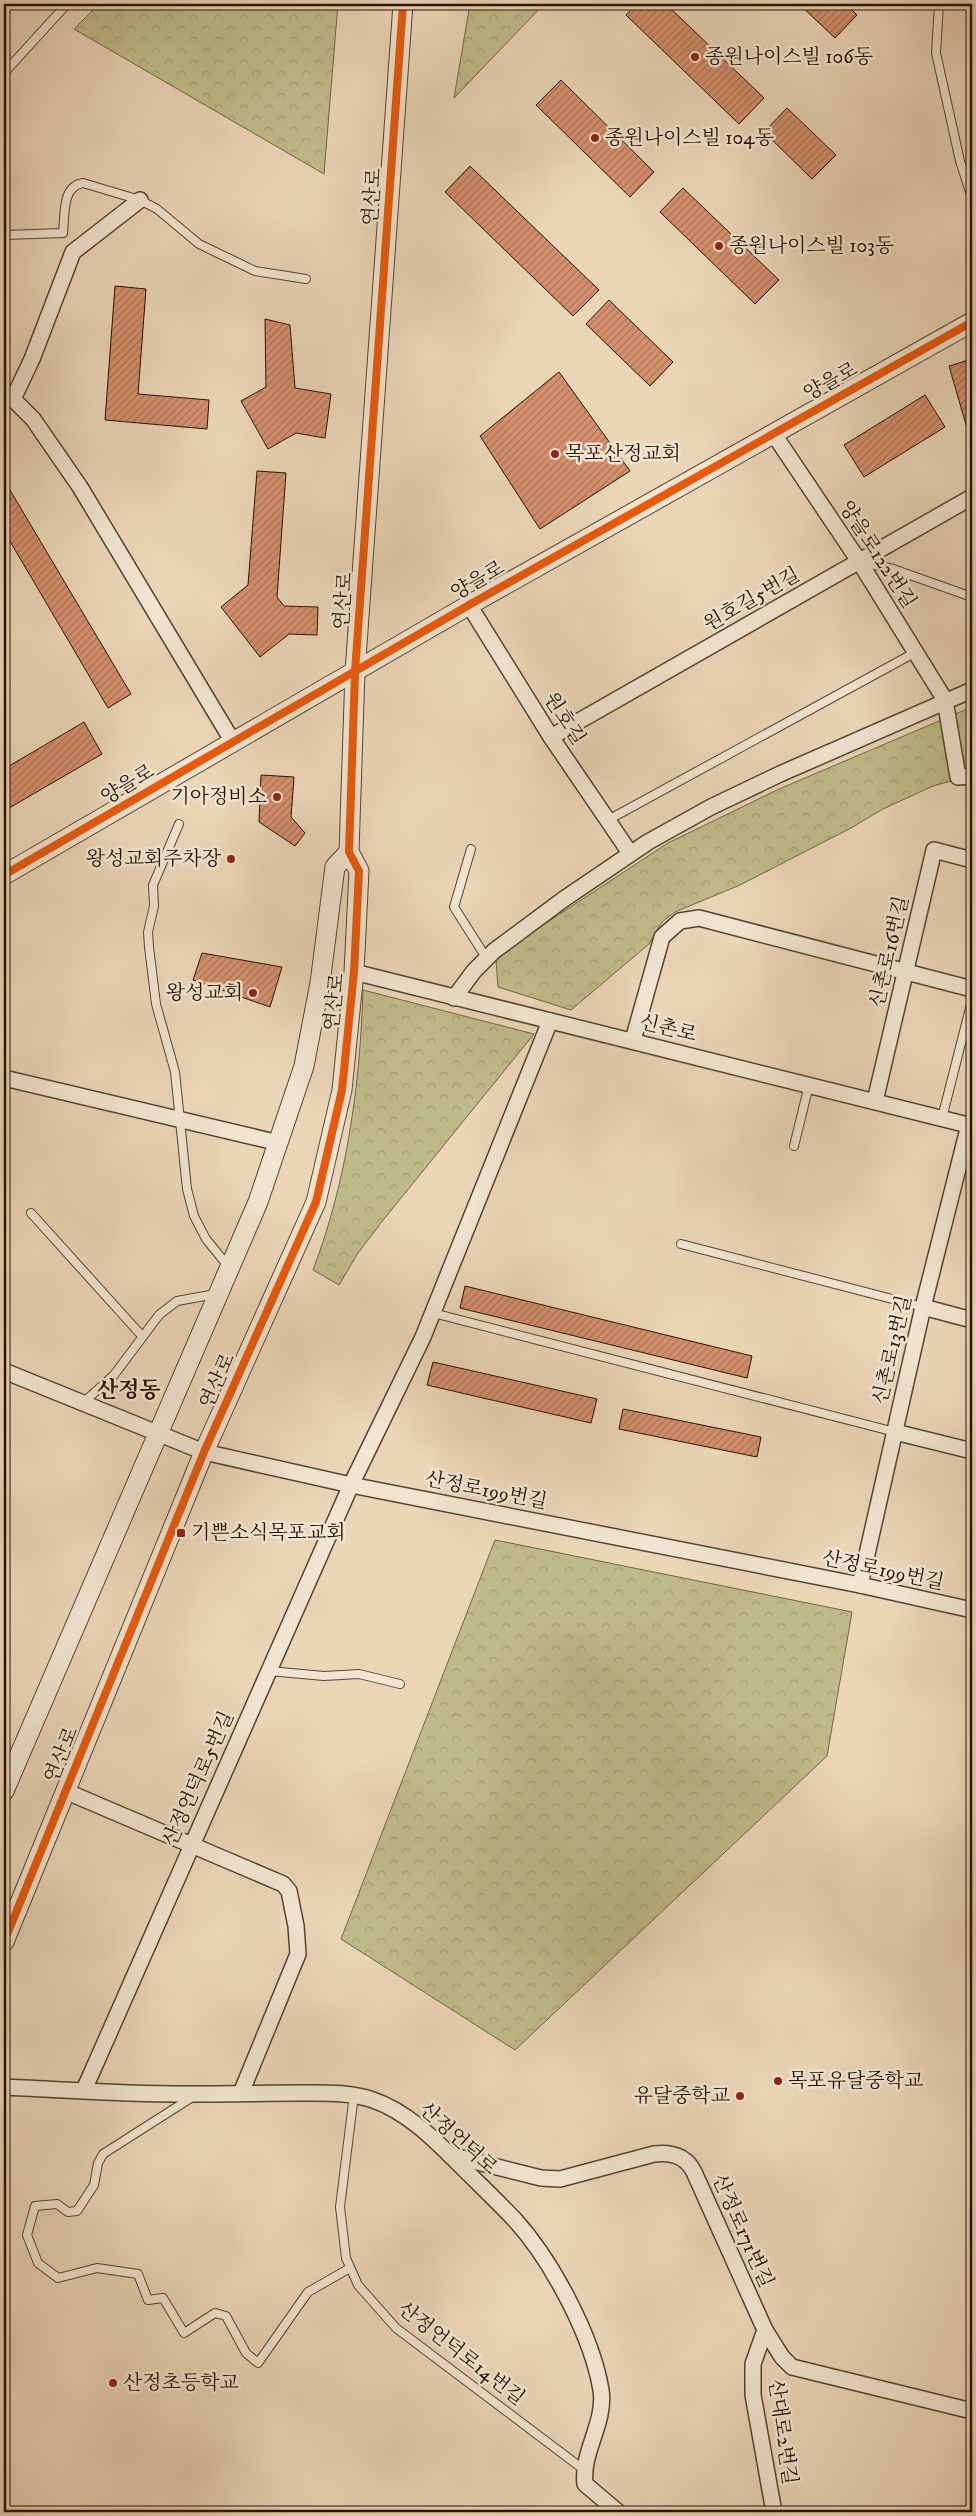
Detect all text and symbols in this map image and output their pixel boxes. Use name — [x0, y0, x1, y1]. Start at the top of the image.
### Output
place label: 종원나이스빌 106동 — [705, 45, 873, 70]
marker: 종원나이스빌 106동 — [689, 51, 701, 63]
place label: 종원나이스빌 104동 — [605, 126, 774, 151]
marker: 종원나이스빌 104동 — [589, 132, 601, 144]
street label: 연산로 — [359, 167, 387, 227]
place label: 종원나이스빌 103동 — [729, 234, 894, 259]
marker: 종원나이스빌 103동 — [713, 240, 725, 252]
street label: 양을로 — [800, 357, 862, 407]
place label: 목포산정교회 — [565, 442, 681, 467]
marker: 목포산정교회 — [549, 448, 561, 460]
street label: 양을로122번길 — [833, 496, 921, 614]
street label: 양을로 — [447, 556, 509, 606]
street label: 원호길5번길 — [700, 563, 804, 637]
street label: 연산로 — [330, 571, 358, 631]
street label: 원호길 — [538, 688, 590, 750]
street label: 양을로 — [97, 759, 159, 811]
place label: 기아정비소 — [170, 785, 267, 810]
marker: 기아정비소 — [271, 791, 283, 803]
place label: 왕성교회주차장 — [86, 847, 222, 872]
marker: 왕성교회주차장 — [225, 853, 237, 865]
street label: 신촌로16번길 — [865, 894, 915, 1010]
street label: 연산로 — [320, 972, 350, 1032]
place label: 왕성교회 — [166, 981, 243, 1006]
marker: 왕성교회 — [247, 987, 259, 999]
street label: 신촌로 — [637, 1010, 699, 1048]
street label: 신촌로13번길 — [868, 1293, 918, 1407]
street label: 연산로 — [195, 1349, 241, 1413]
district label: 산정동 — [97, 1377, 161, 1404]
street label: 산정로199번길 — [423, 1467, 549, 1515]
place label: 기쁜소식목포교회 — [191, 1521, 346, 1546]
marker: 기쁜소식목포교회 — [175, 1527, 187, 1539]
street label: 산정로199번길 — [820, 1546, 946, 1596]
street label: 산정언덕로5번길 — [158, 1708, 240, 1850]
street label: 연산로 — [40, 1723, 84, 1787]
place label: 목포유달중학교 — [788, 2069, 924, 2094]
marker: 목포유달중학교 — [772, 2075, 784, 2087]
place label: 유달중학교 — [633, 2084, 731, 2109]
marker: 유달중학교 — [734, 2090, 746, 2102]
street label: 산정언덕로 — [414, 2097, 502, 2181]
street label: 산정로171번길 — [706, 2170, 778, 2292]
street label: 산정언덕로14번길 — [393, 2297, 529, 2411]
place label: 산정초등학교 — [123, 2371, 240, 2396]
marker: 산정초등학교 — [107, 2377, 119, 2389]
street label: 산대로2번길 — [762, 2378, 802, 2486]

